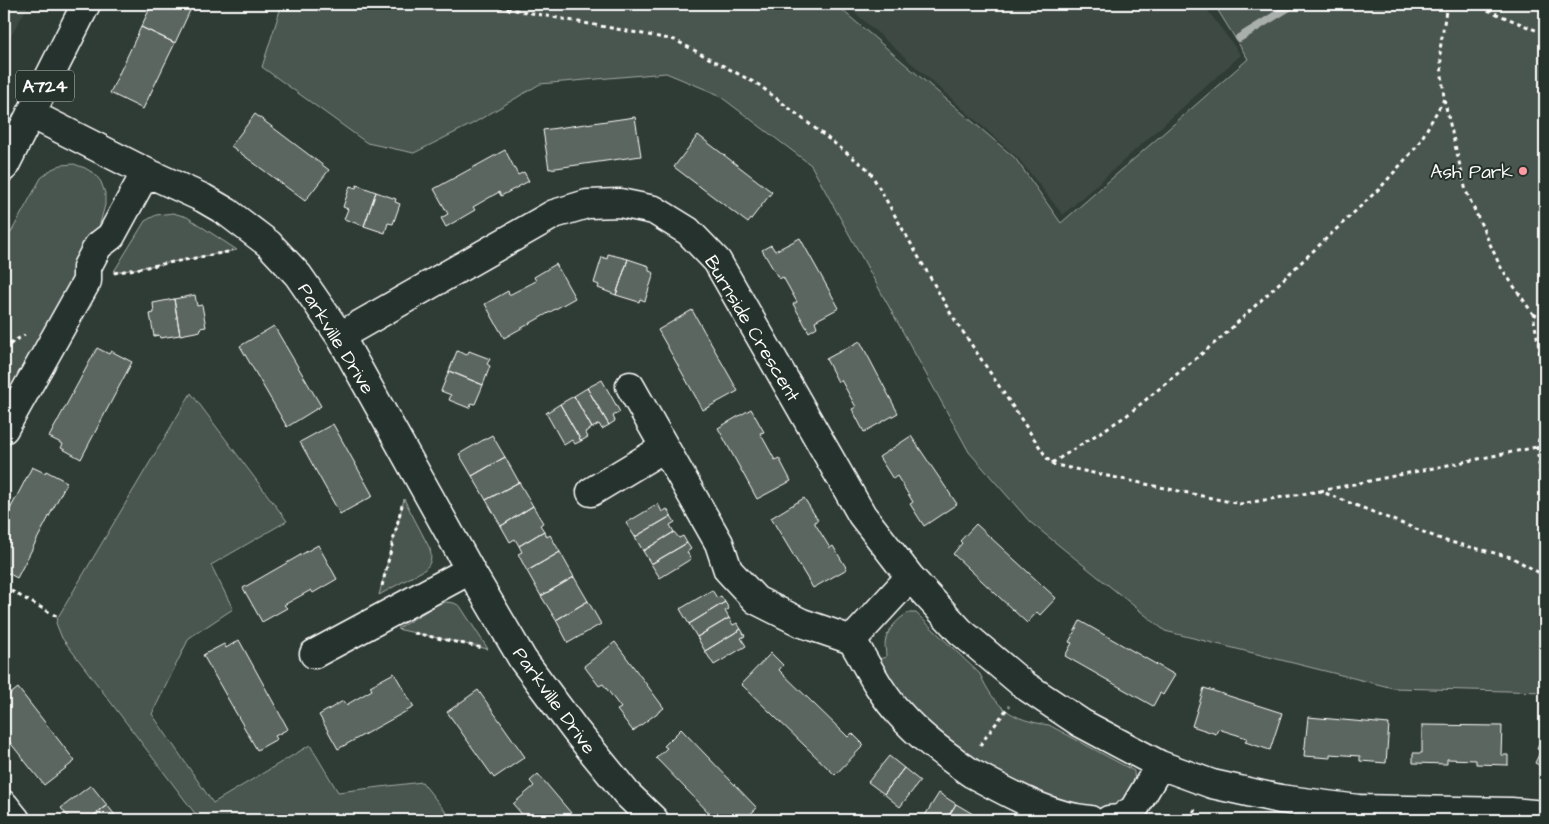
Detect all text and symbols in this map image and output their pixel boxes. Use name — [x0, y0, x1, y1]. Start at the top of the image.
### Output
road number: A724 — [16, 70, 74, 102]
place label: Ash Park — [1430, 159, 1513, 186]
marker: Ash Park — [1517, 165, 1529, 177]
street label: Burnside Crescent — [697, 250, 806, 407]
street label: Parkville Drive — [291, 278, 381, 400]
street label: Parkville Drive — [506, 642, 602, 760]

